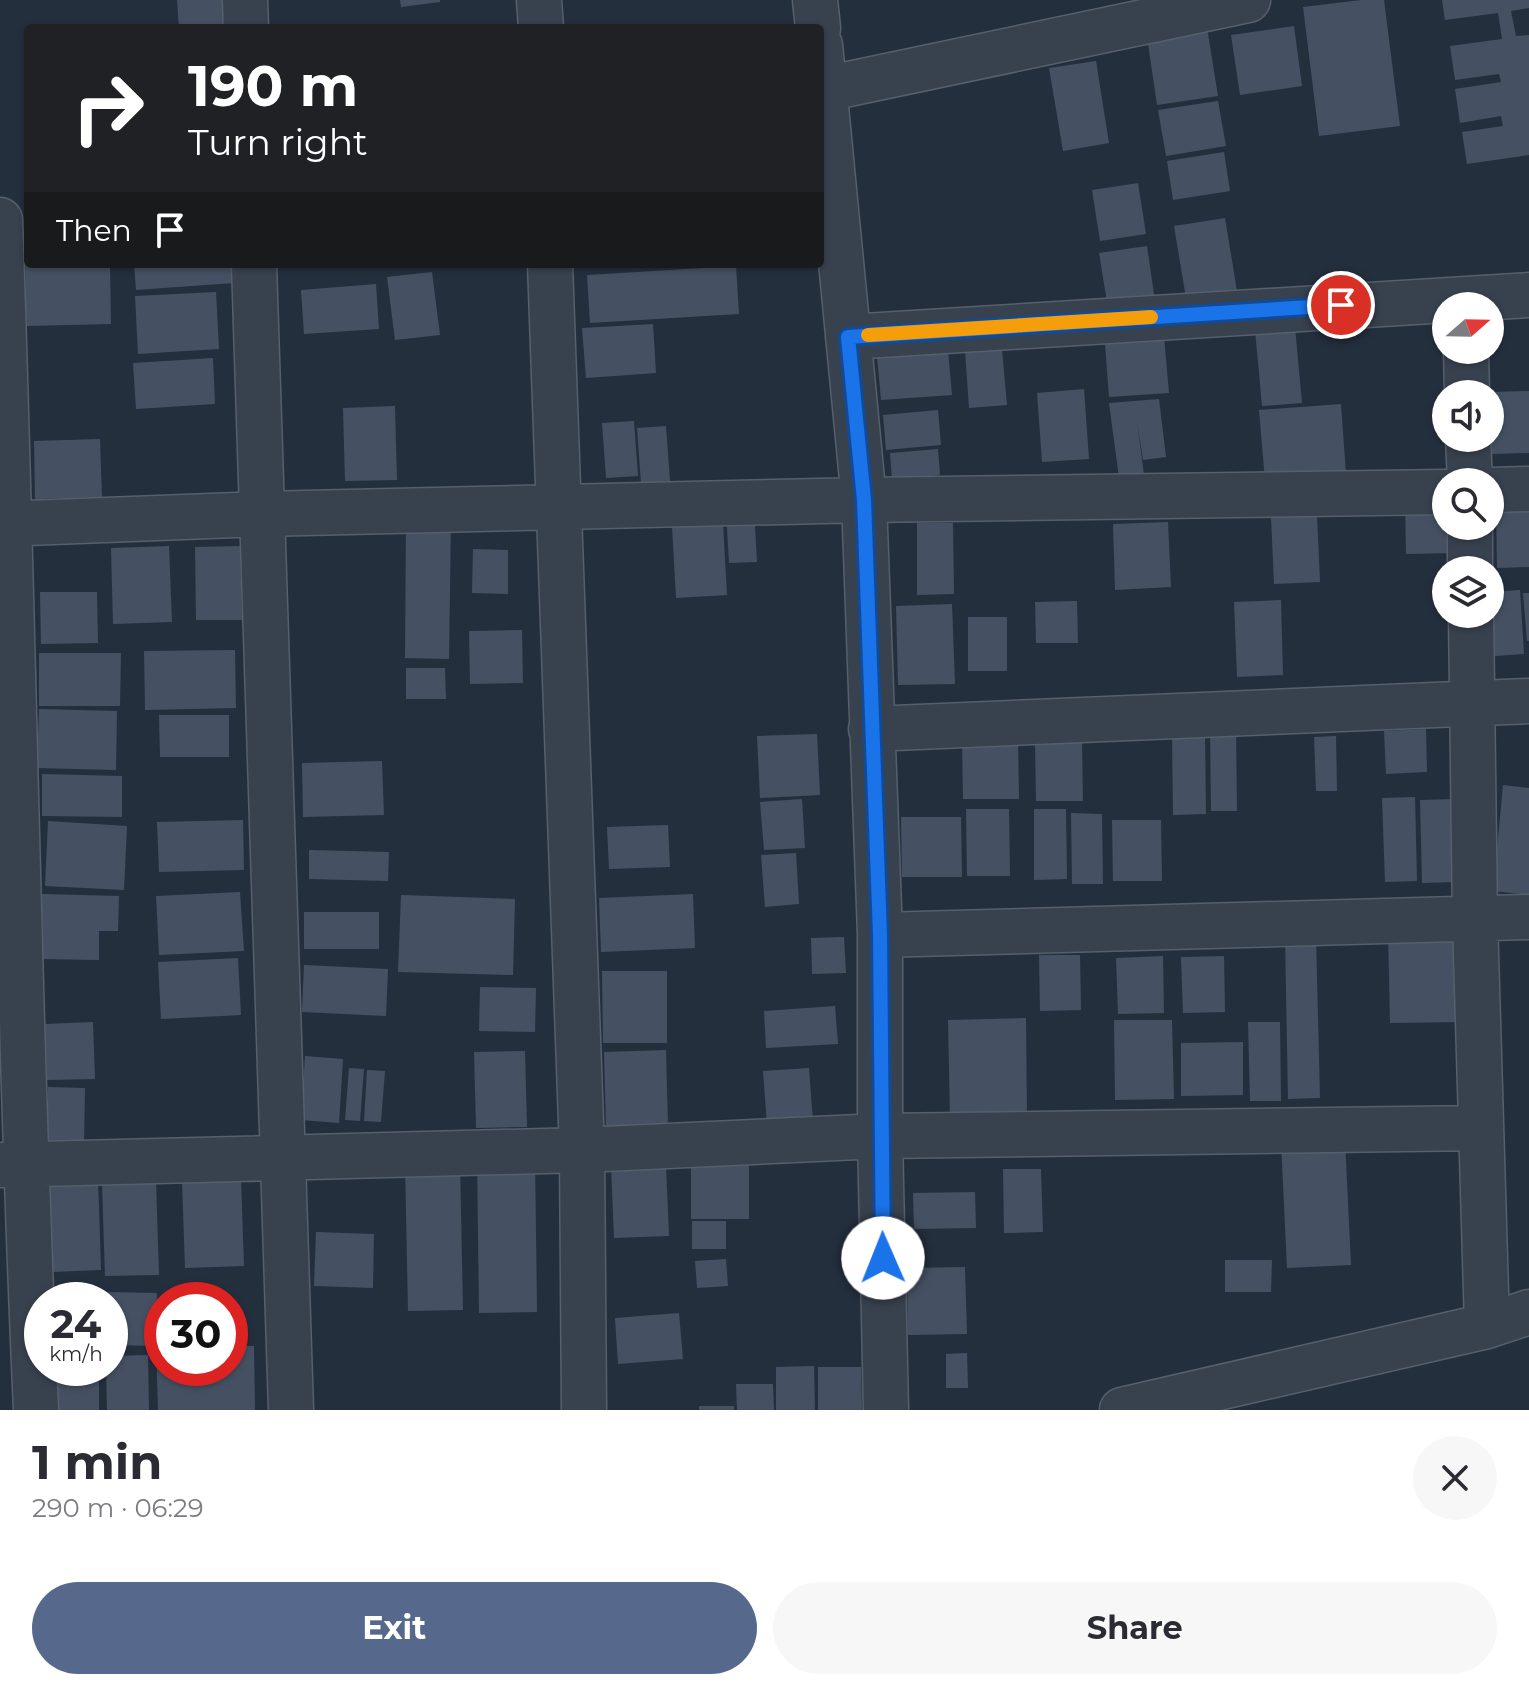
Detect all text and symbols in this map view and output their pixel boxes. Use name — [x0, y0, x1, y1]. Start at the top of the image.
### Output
text: 190 m — [188, 52, 358, 120]
icon: right — [56, 56, 160, 160]
text: Turn right — [188, 120, 368, 164]
icon: arrive — [148, 208, 192, 252]
text: Then — [56, 212, 132, 249]
pin — [1307, 271, 1375, 339]
icon: arrive — [1319, 283, 1363, 327]
north arrow — [1432, 292, 1504, 364]
map controls — [1432, 292, 1504, 628]
button: sound — [1432, 380, 1504, 452]
button: search — [1432, 468, 1504, 540]
button: layers — [1432, 556, 1504, 628]
position arrow — [841, 1216, 925, 1300]
speed limit sign: 30 — [144, 1282, 248, 1386]
text: 24 — [51, 1299, 101, 1348]
text: km/h — [49, 1342, 103, 1366]
text: 1 min — [32, 1433, 162, 1491]
button: close — [1413, 1436, 1497, 1520]
text: 290 m · 06:29 — [32, 1492, 204, 1524]
button: Exit — [32, 1582, 757, 1674]
button: Share — [773, 1582, 1497, 1674]

